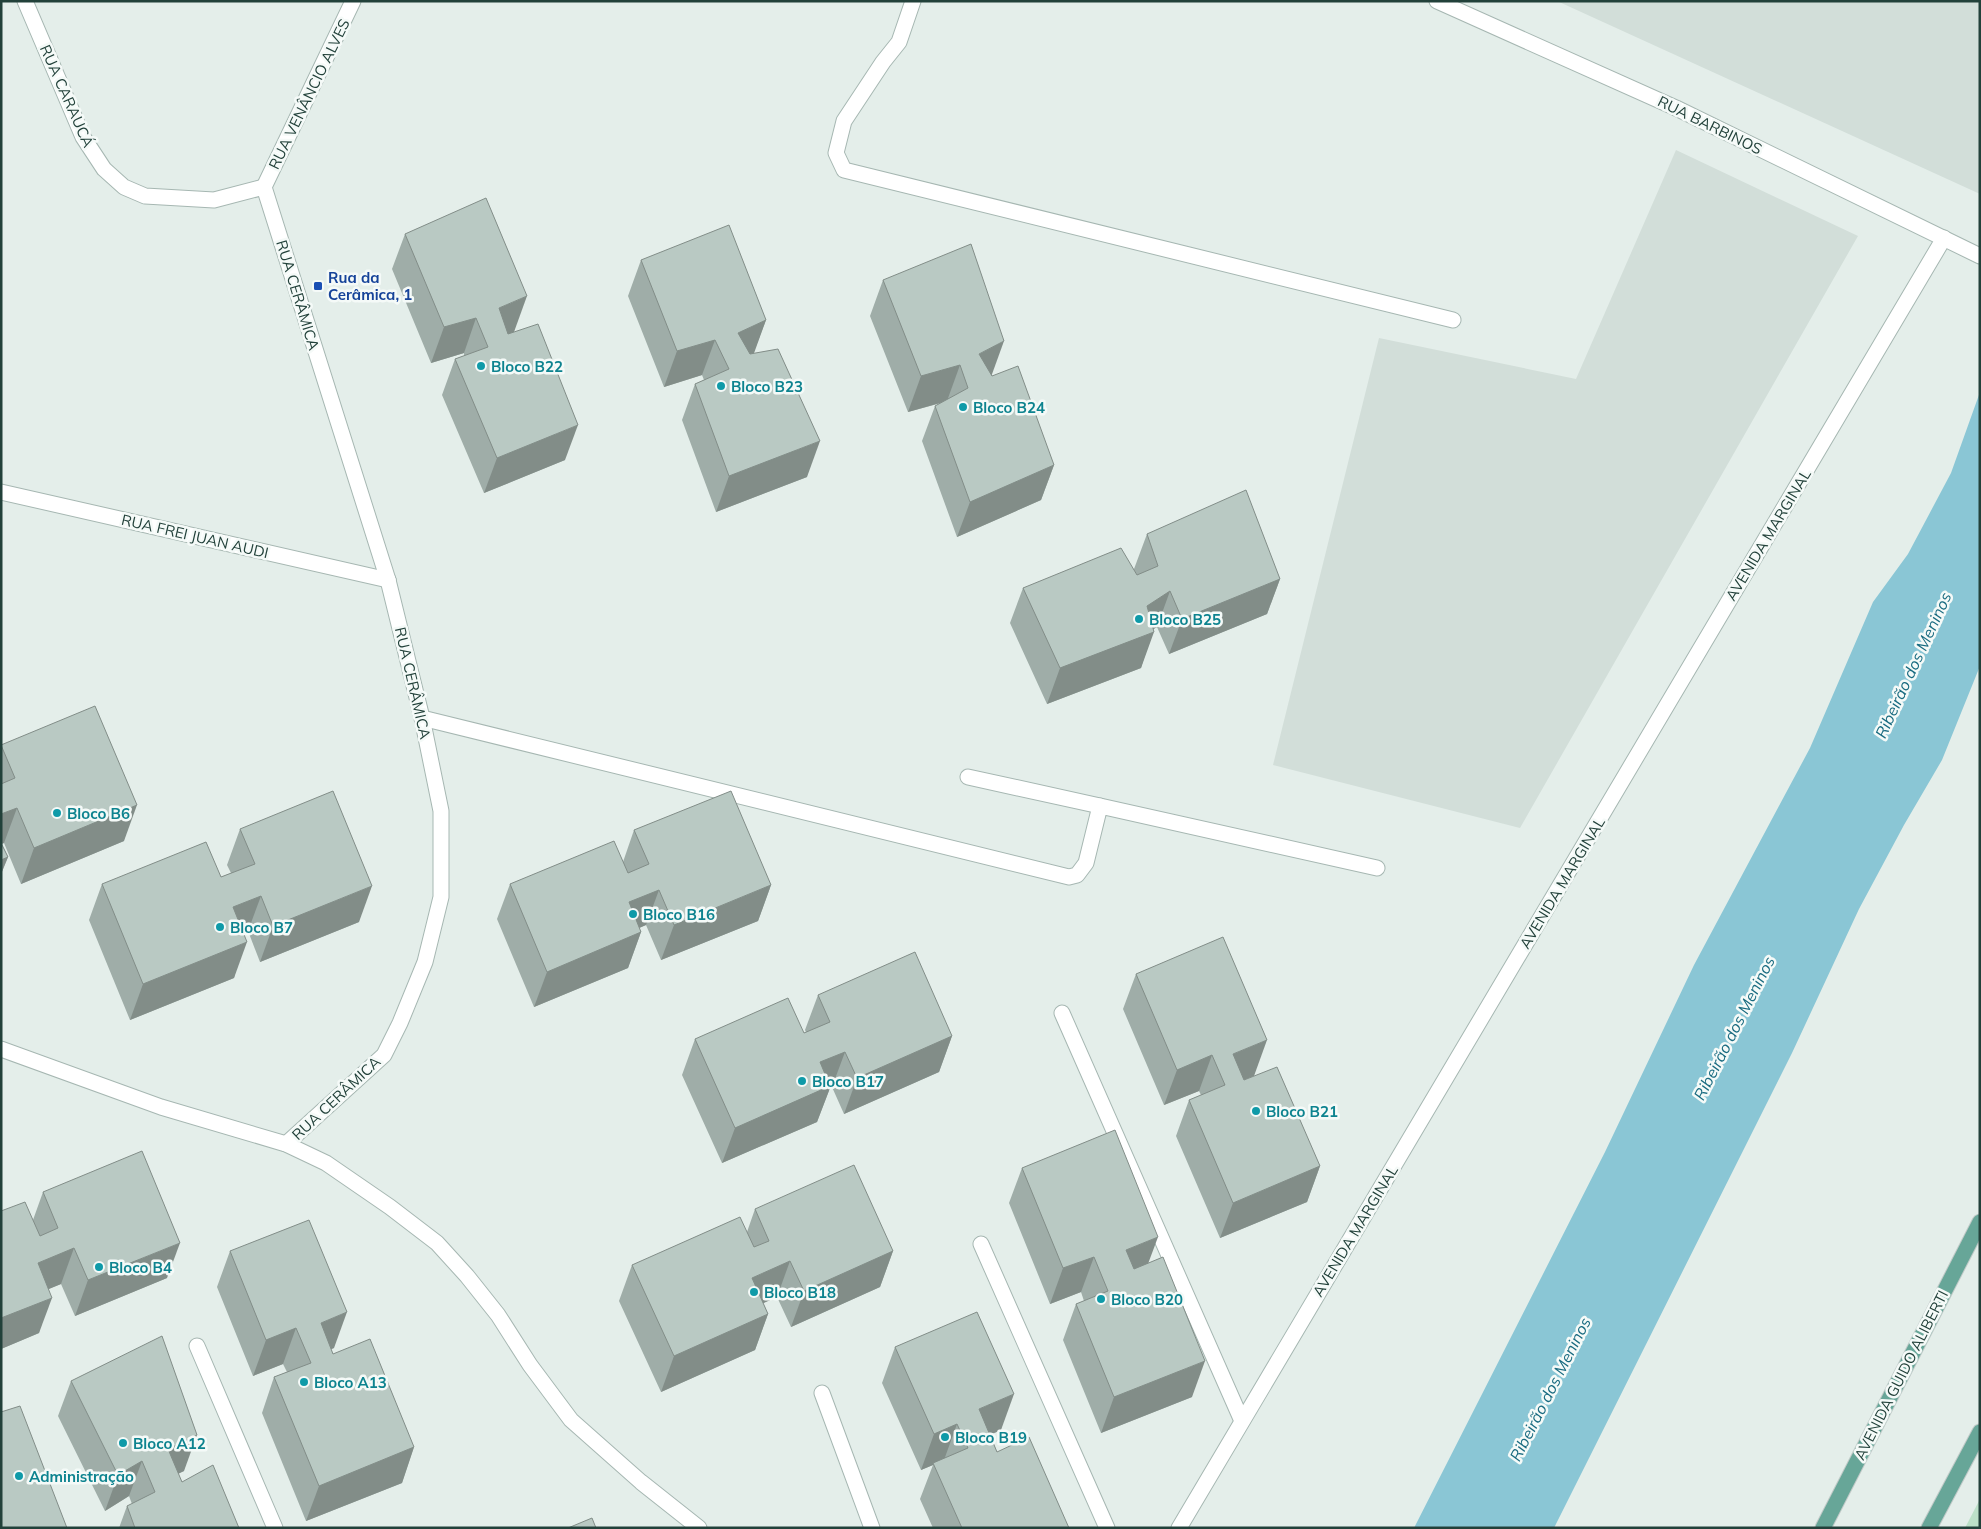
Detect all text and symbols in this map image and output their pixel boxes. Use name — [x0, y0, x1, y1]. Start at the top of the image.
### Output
street label: RUA VENÂNCIO ALVES — [264, 16, 354, 172]
street label: RUA CARAUCÁ — [36, 42, 98, 150]
street label: RUA BARBINOS — [1655, 91, 1765, 159]
street label: RUA CERÂMICA — [272, 238, 324, 352]
place label: Rua da Cerâmica, 1 — [328, 268, 412, 304]
marker: Rua da Cerâmica, 1 — [312, 280, 324, 292]
place label: Bloco B22 — [491, 357, 563, 376]
marker: Bloco B22 — [475, 360, 487, 372]
place label: Bloco B23 — [731, 377, 803, 396]
marker: Bloco B23 — [715, 380, 727, 392]
place label: Bloco B24 — [973, 398, 1045, 417]
marker: Bloco B24 — [957, 401, 969, 413]
street label: AVENIDA MARGINAL — [1721, 466, 1815, 604]
street label: RUA FREI JUAN AUDI — [120, 510, 270, 562]
water label: Ribeirão dos Meninos — [1870, 589, 1956, 741]
place label: Bloco B25 — [1149, 610, 1221, 629]
marker: Bloco B25 — [1133, 613, 1145, 625]
street label: RUA CERÂMICA — [391, 625, 435, 741]
place label: Bloco B6 — [67, 804, 130, 823]
marker: Bloco B6 — [51, 807, 63, 819]
street label: AVENIDA MARGINAL — [1515, 814, 1609, 952]
place label: Bloco B16 — [643, 905, 715, 924]
marker: Bloco B16 — [627, 908, 639, 920]
place label: Bloco B7 — [230, 918, 293, 937]
marker: Bloco B7 — [214, 921, 226, 933]
water label: Ribeirão dos Meninos — [1689, 953, 1779, 1103]
street label: RUA CERÂMICA — [288, 1052, 384, 1144]
place label: Bloco B17 — [812, 1072, 884, 1091]
marker: Bloco B17 — [796, 1075, 808, 1087]
place label: Bloco B21 — [1266, 1102, 1338, 1121]
marker: Bloco B21 — [1250, 1105, 1262, 1117]
street label: AVENIDA MARGINAL — [1308, 1162, 1402, 1300]
place label: Bloco B4 — [109, 1258, 172, 1277]
marker: Bloco B4 — [93, 1261, 105, 1273]
place label: Bloco B18 — [764, 1283, 836, 1302]
marker: Bloco B18 — [748, 1286, 760, 1298]
street label: AVENIDA GUIDO ALIBERTI — [1850, 1287, 1952, 1463]
place label: Bloco B20 — [1111, 1290, 1183, 1309]
marker: Bloco B20 — [1095, 1293, 1107, 1305]
water label: Ribeirão dos Meninos — [1505, 1314, 1595, 1464]
place label: Bloco A13 — [314, 1373, 387, 1392]
marker: Bloco A13 — [298, 1376, 310, 1388]
place label: Bloco B19 — [955, 1428, 1027, 1447]
marker: Bloco B19 — [939, 1431, 951, 1443]
place label: Bloco A12 — [133, 1434, 206, 1453]
marker: Bloco A12 — [117, 1437, 129, 1449]
place label: Administração — [29, 1467, 134, 1486]
marker: Administração — [13, 1470, 25, 1482]

